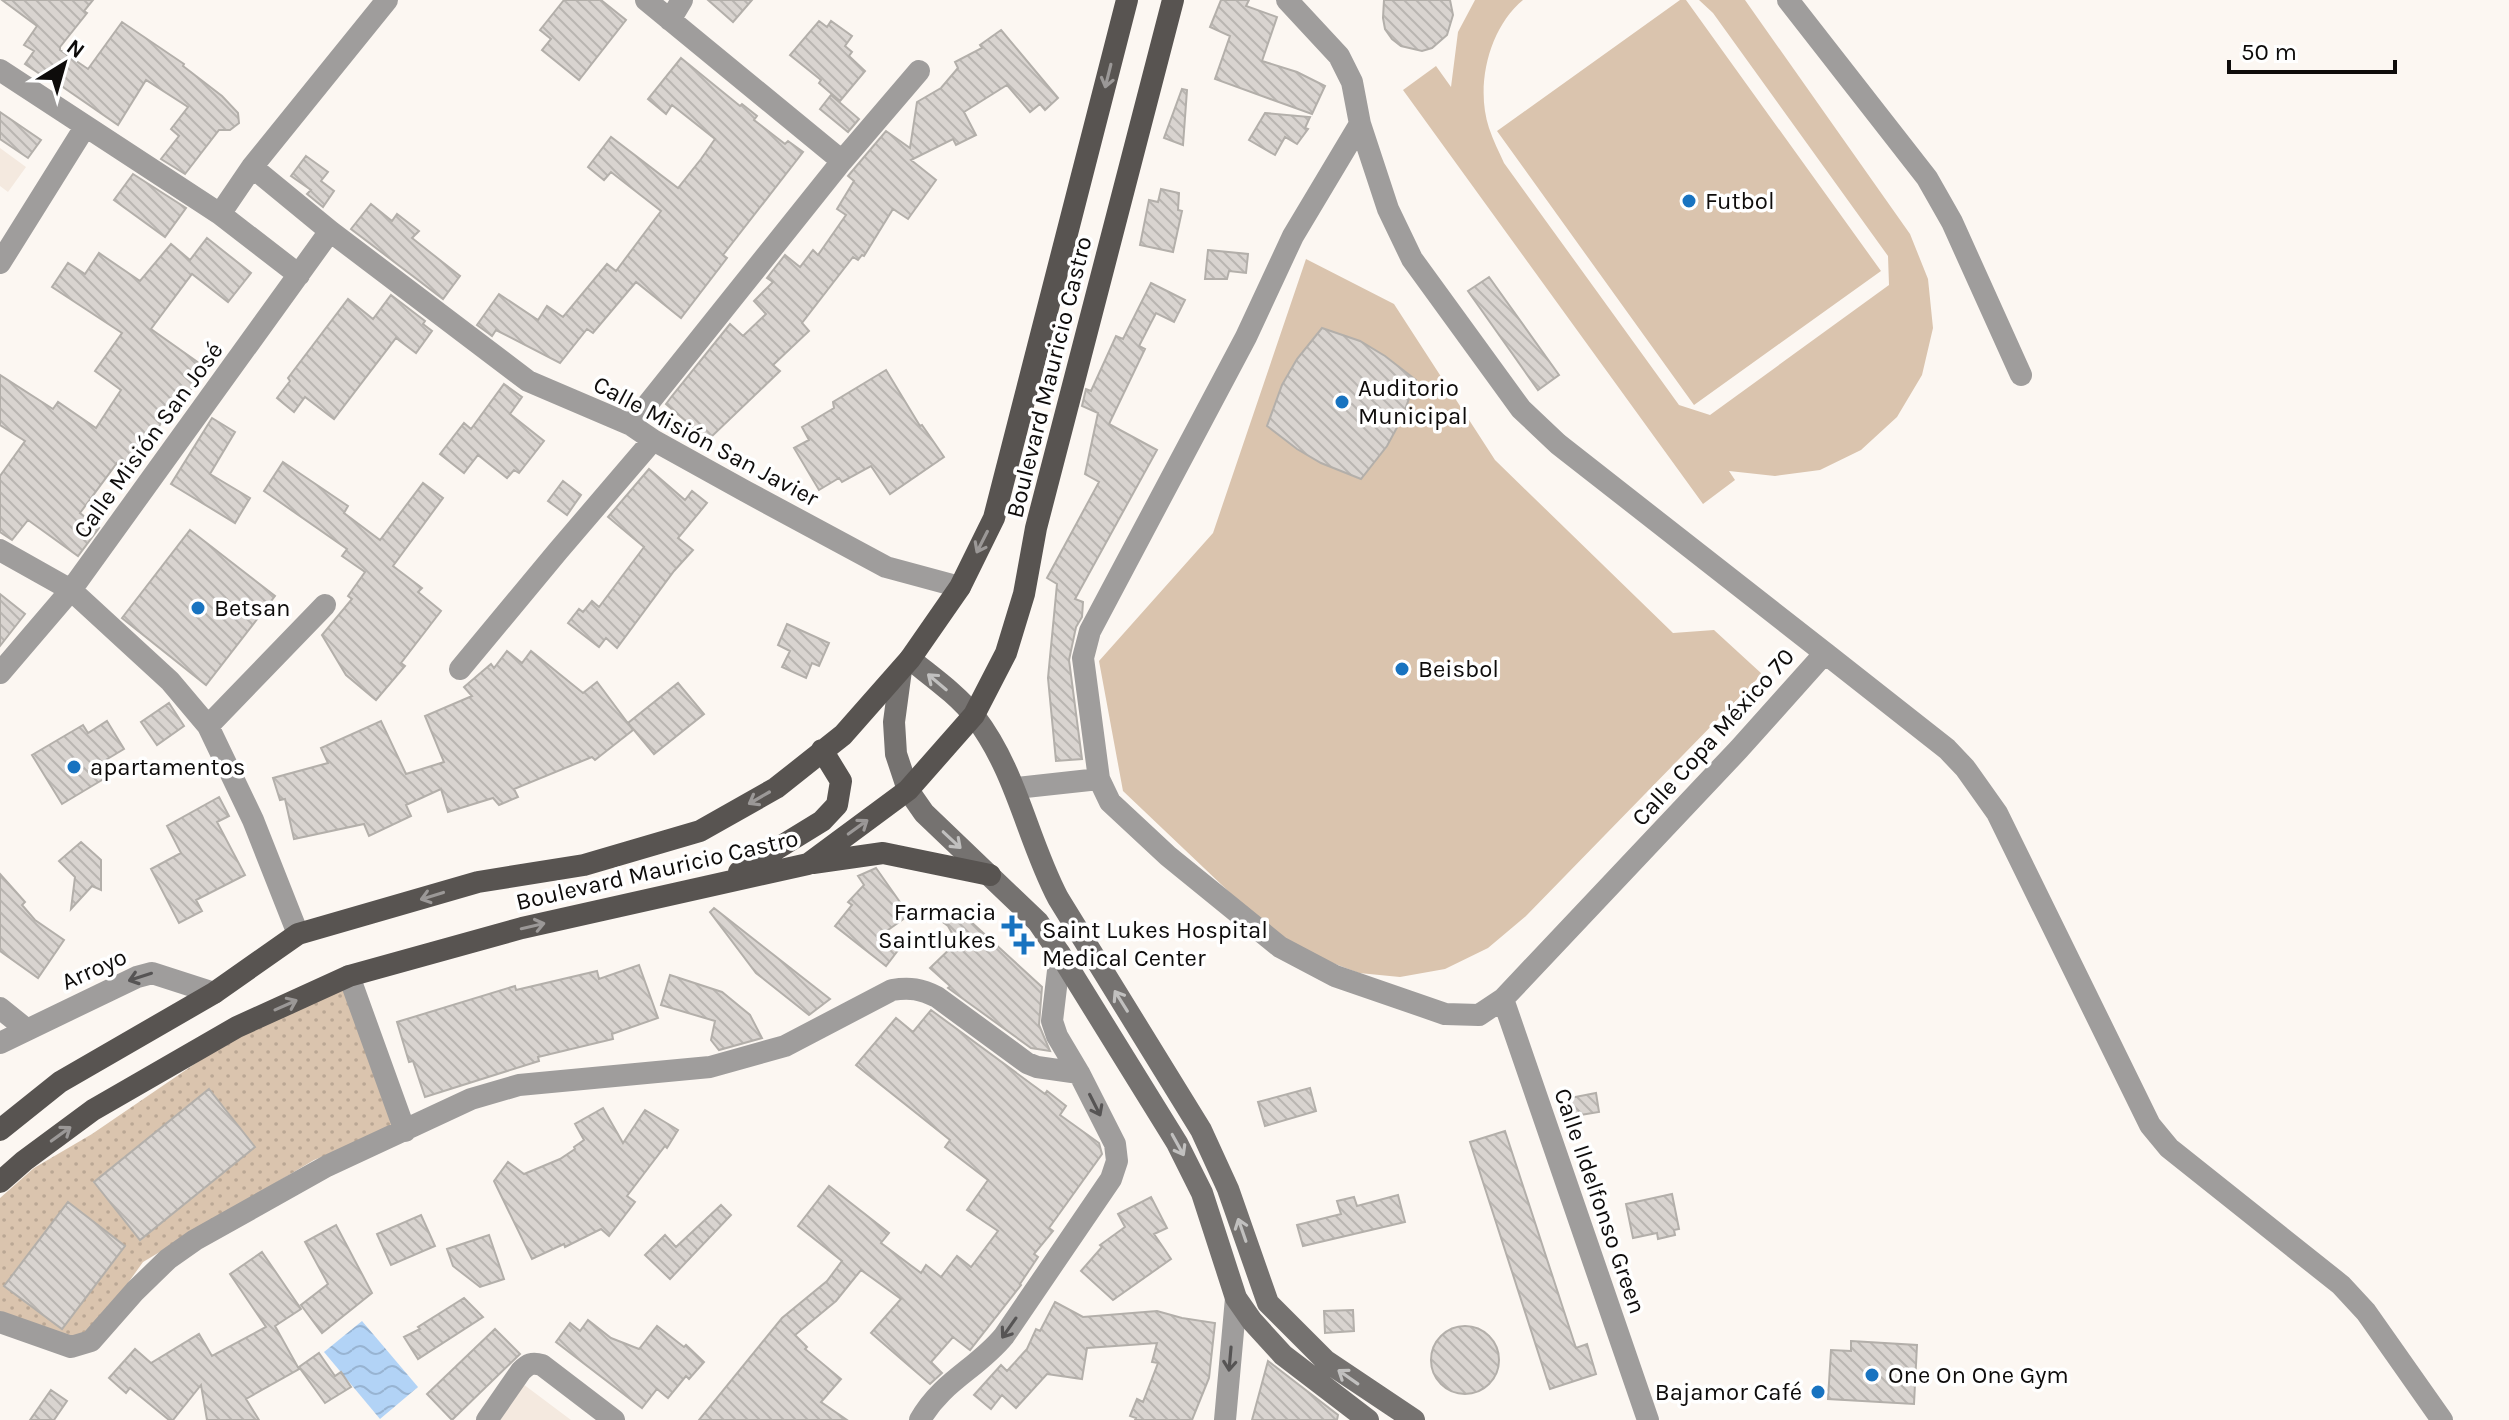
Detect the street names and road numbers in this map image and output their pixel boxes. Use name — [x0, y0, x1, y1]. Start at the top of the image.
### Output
street label: Boulevard Mauricio Castro — [1000, 233, 1098, 521]
street label: Calle Misión San José — [67, 336, 229, 544]
street label: Calle Misión San Javier — [589, 370, 824, 512]
street label: Calle Copa México 70 — [1626, 643, 1800, 831]
street label: Boulevard Mauricio Castro — [513, 824, 801, 916]
street label: Arroyo — [57, 942, 131, 996]
street label: Calle Ildelfonso Green — [1548, 1085, 1652, 1317]

